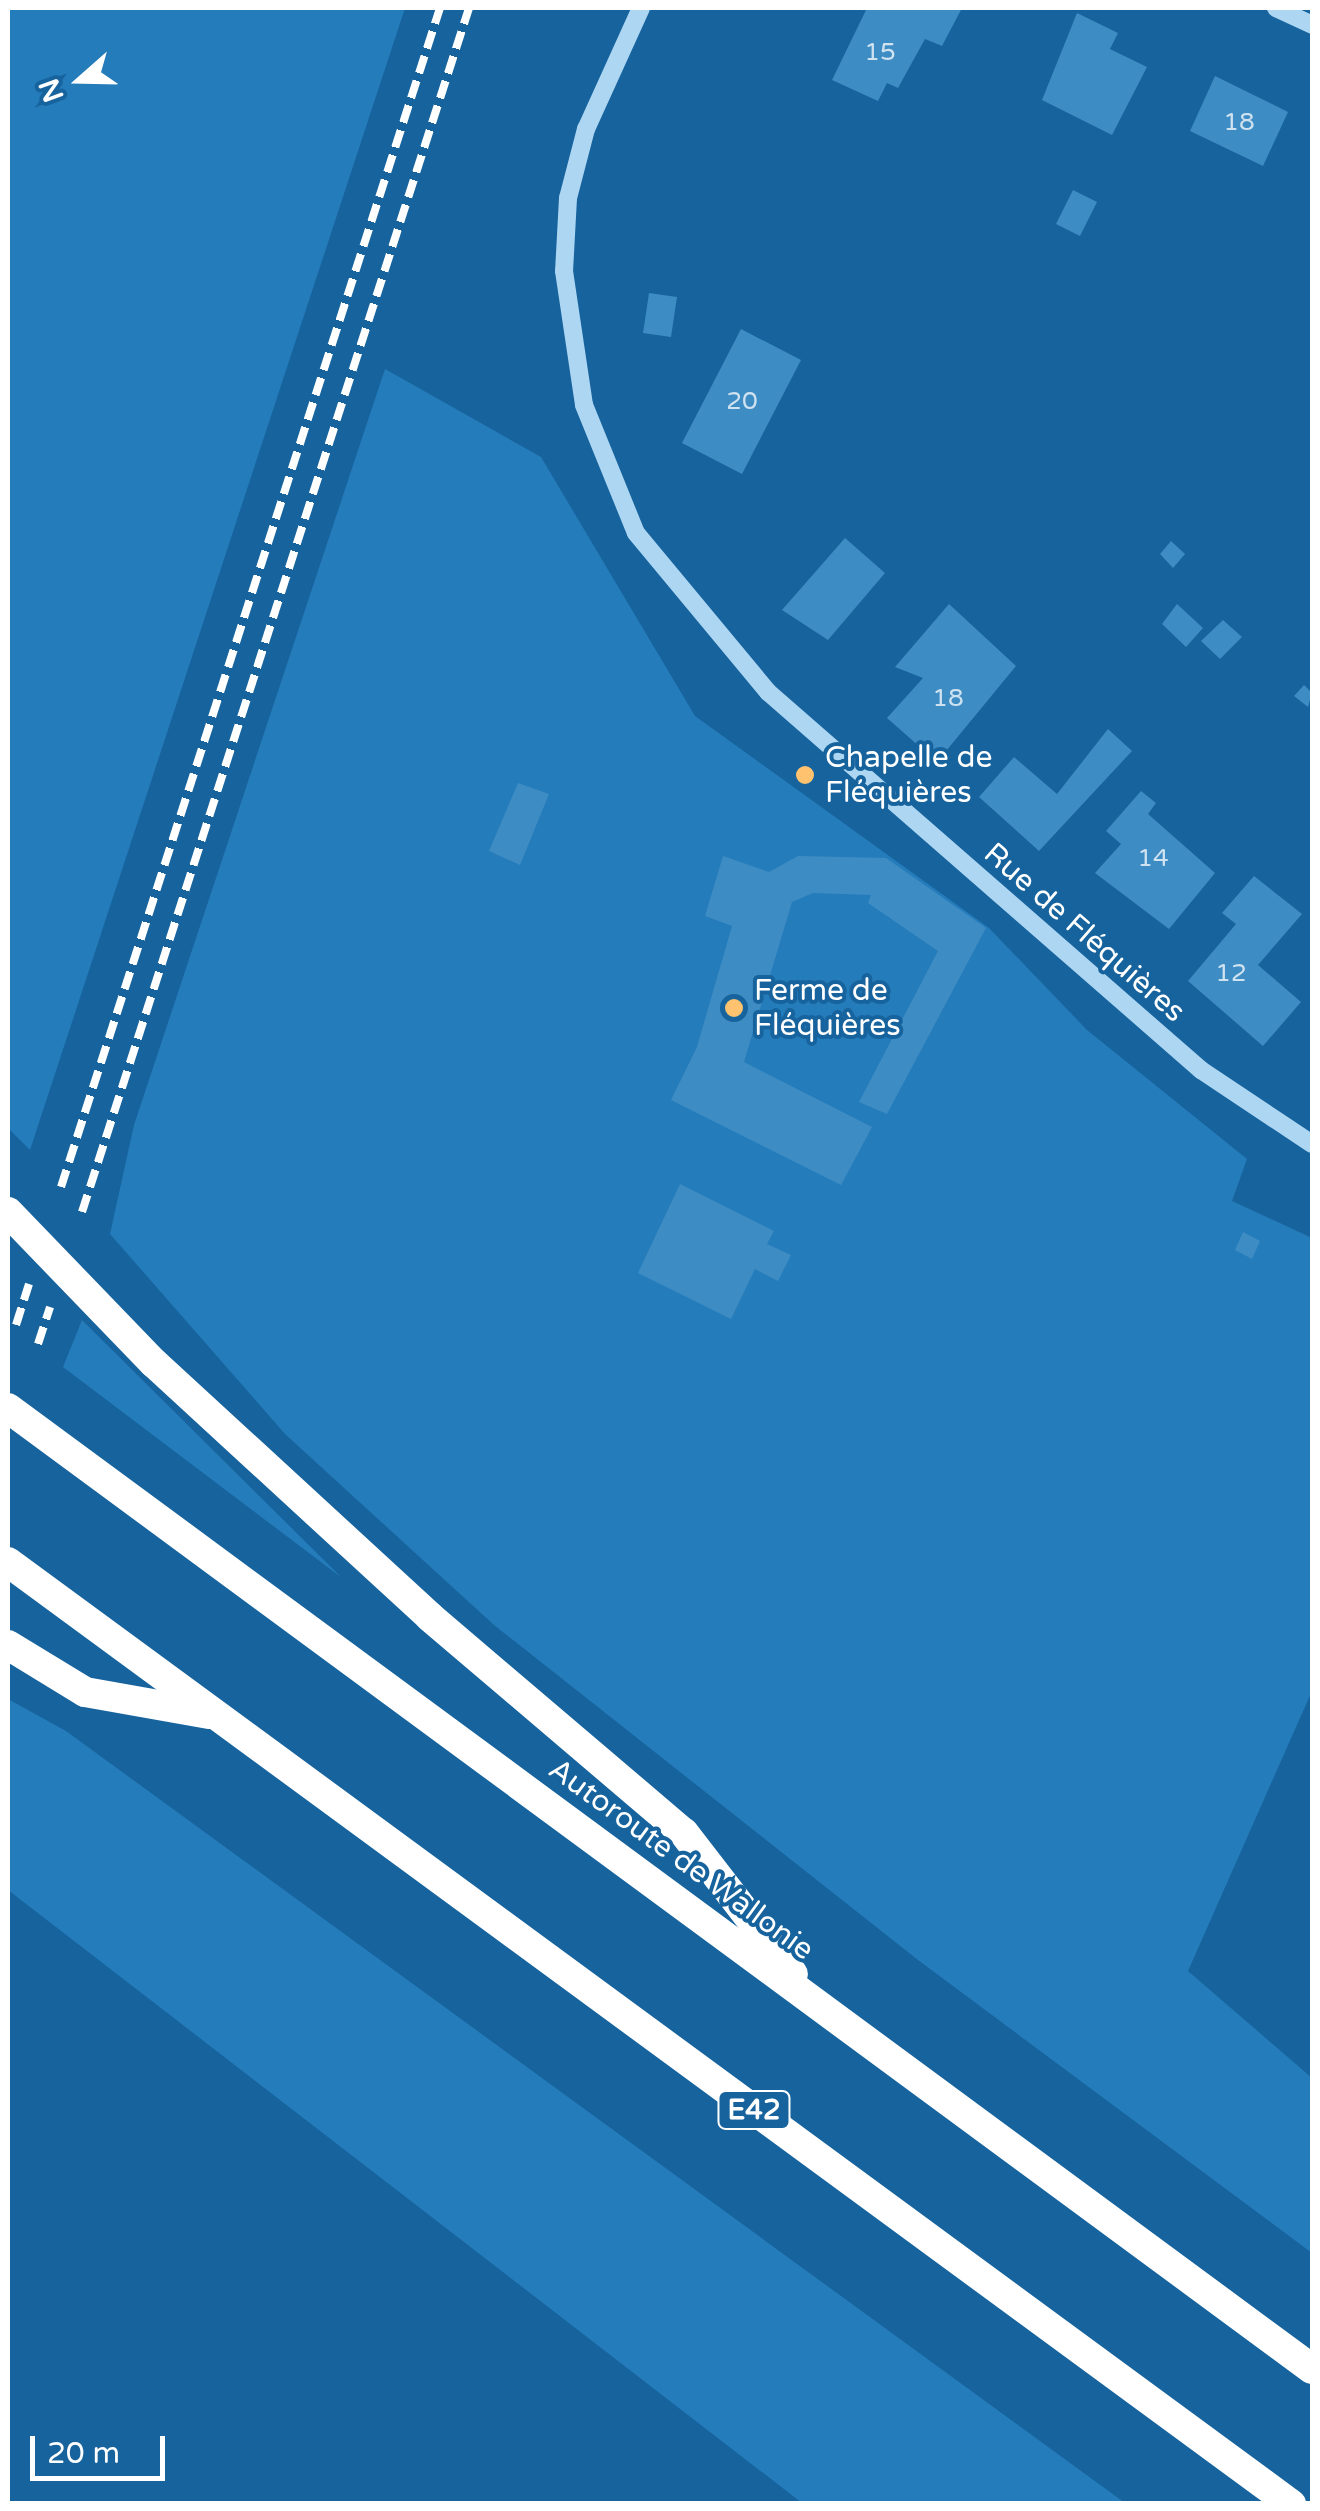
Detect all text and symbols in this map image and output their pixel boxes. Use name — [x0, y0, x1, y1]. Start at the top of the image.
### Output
north arrow — [30, 30, 130, 130]
house number: 15 — [864, 37, 896, 67]
text: N — [32, 74, 72, 107]
house number: 18 — [1223, 107, 1255, 137]
house number: 20 — [726, 386, 758, 416]
house number: 18 — [932, 683, 964, 713]
place label: Chapelle de Fléquières — [825, 740, 993, 810]
marker: Chapelle de Fléquières — [794, 764, 816, 786]
street label: Rue de Fléquières — [976, 836, 1192, 1030]
house number: 14 — [1137, 843, 1169, 873]
house number: 12 — [1215, 958, 1247, 988]
place label: Ferme de Fléquières — [754, 973, 901, 1044]
marker: Ferme de Fléquières — [723, 997, 745, 1019]
street label: Autoroute de Wallonie — [541, 1752, 821, 1968]
road number: E42 — [716, 2087, 792, 2133]
scale bar — [35, 2416, 170, 2478]
text: 20 m — [47, 2435, 120, 2472]

